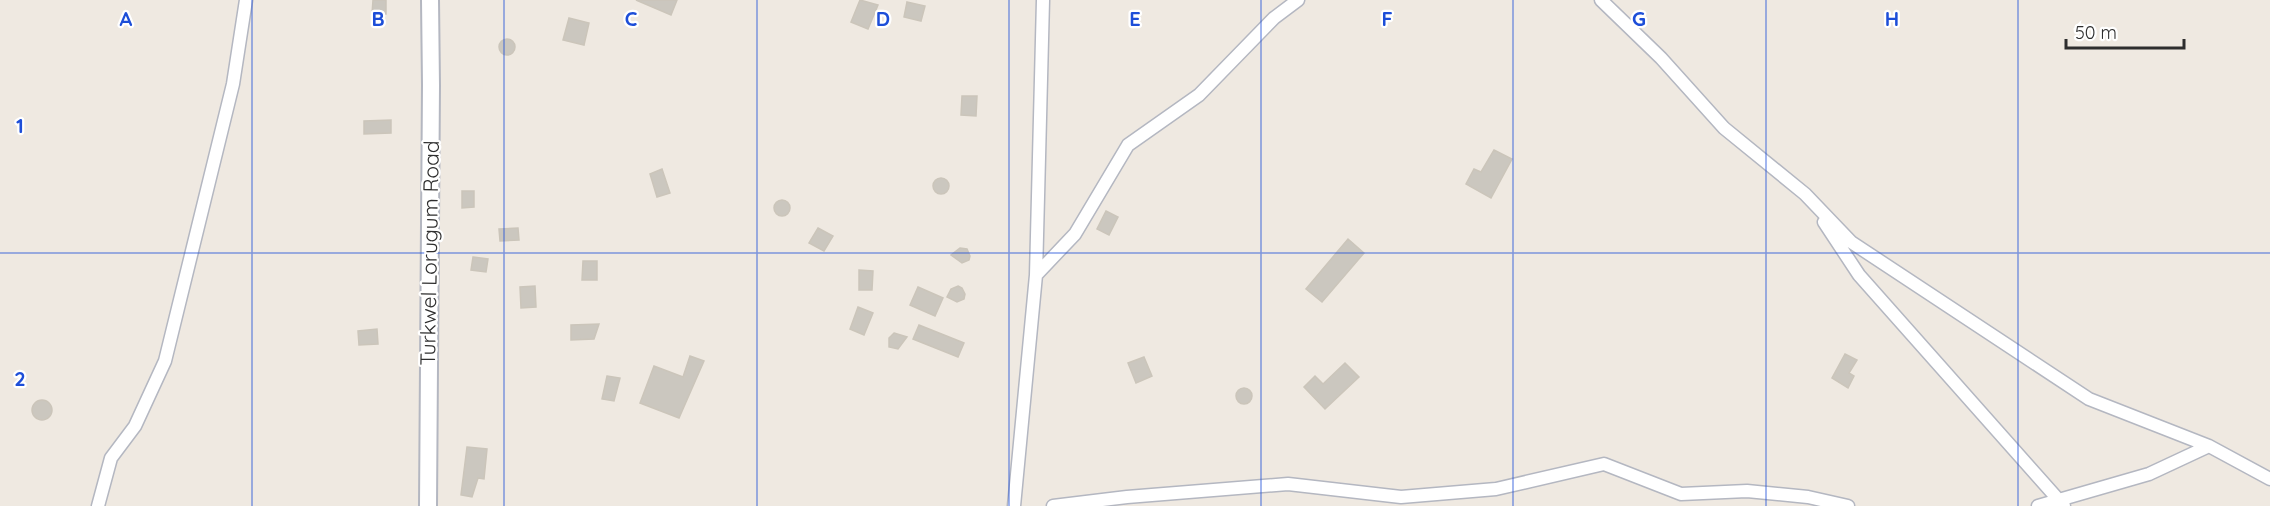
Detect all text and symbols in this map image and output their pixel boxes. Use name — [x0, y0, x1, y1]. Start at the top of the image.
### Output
text: A — [120, 6, 133, 31]
text: B — [371, 6, 385, 31]
text: C — [625, 6, 638, 31]
text: D — [876, 6, 890, 31]
text: E — [1129, 6, 1141, 31]
text: F — [1381, 6, 1393, 31]
text: G — [1632, 6, 1646, 31]
text: H — [1885, 6, 1899, 31]
scale bar — [2066, 12, 2184, 50]
text: 50 m — [2075, 21, 2117, 44]
text: 1 — [16, 113, 24, 138]
street label: Turkwel Lorugum Road — [414, 140, 444, 366]
text: 2 — [14, 366, 26, 391]

